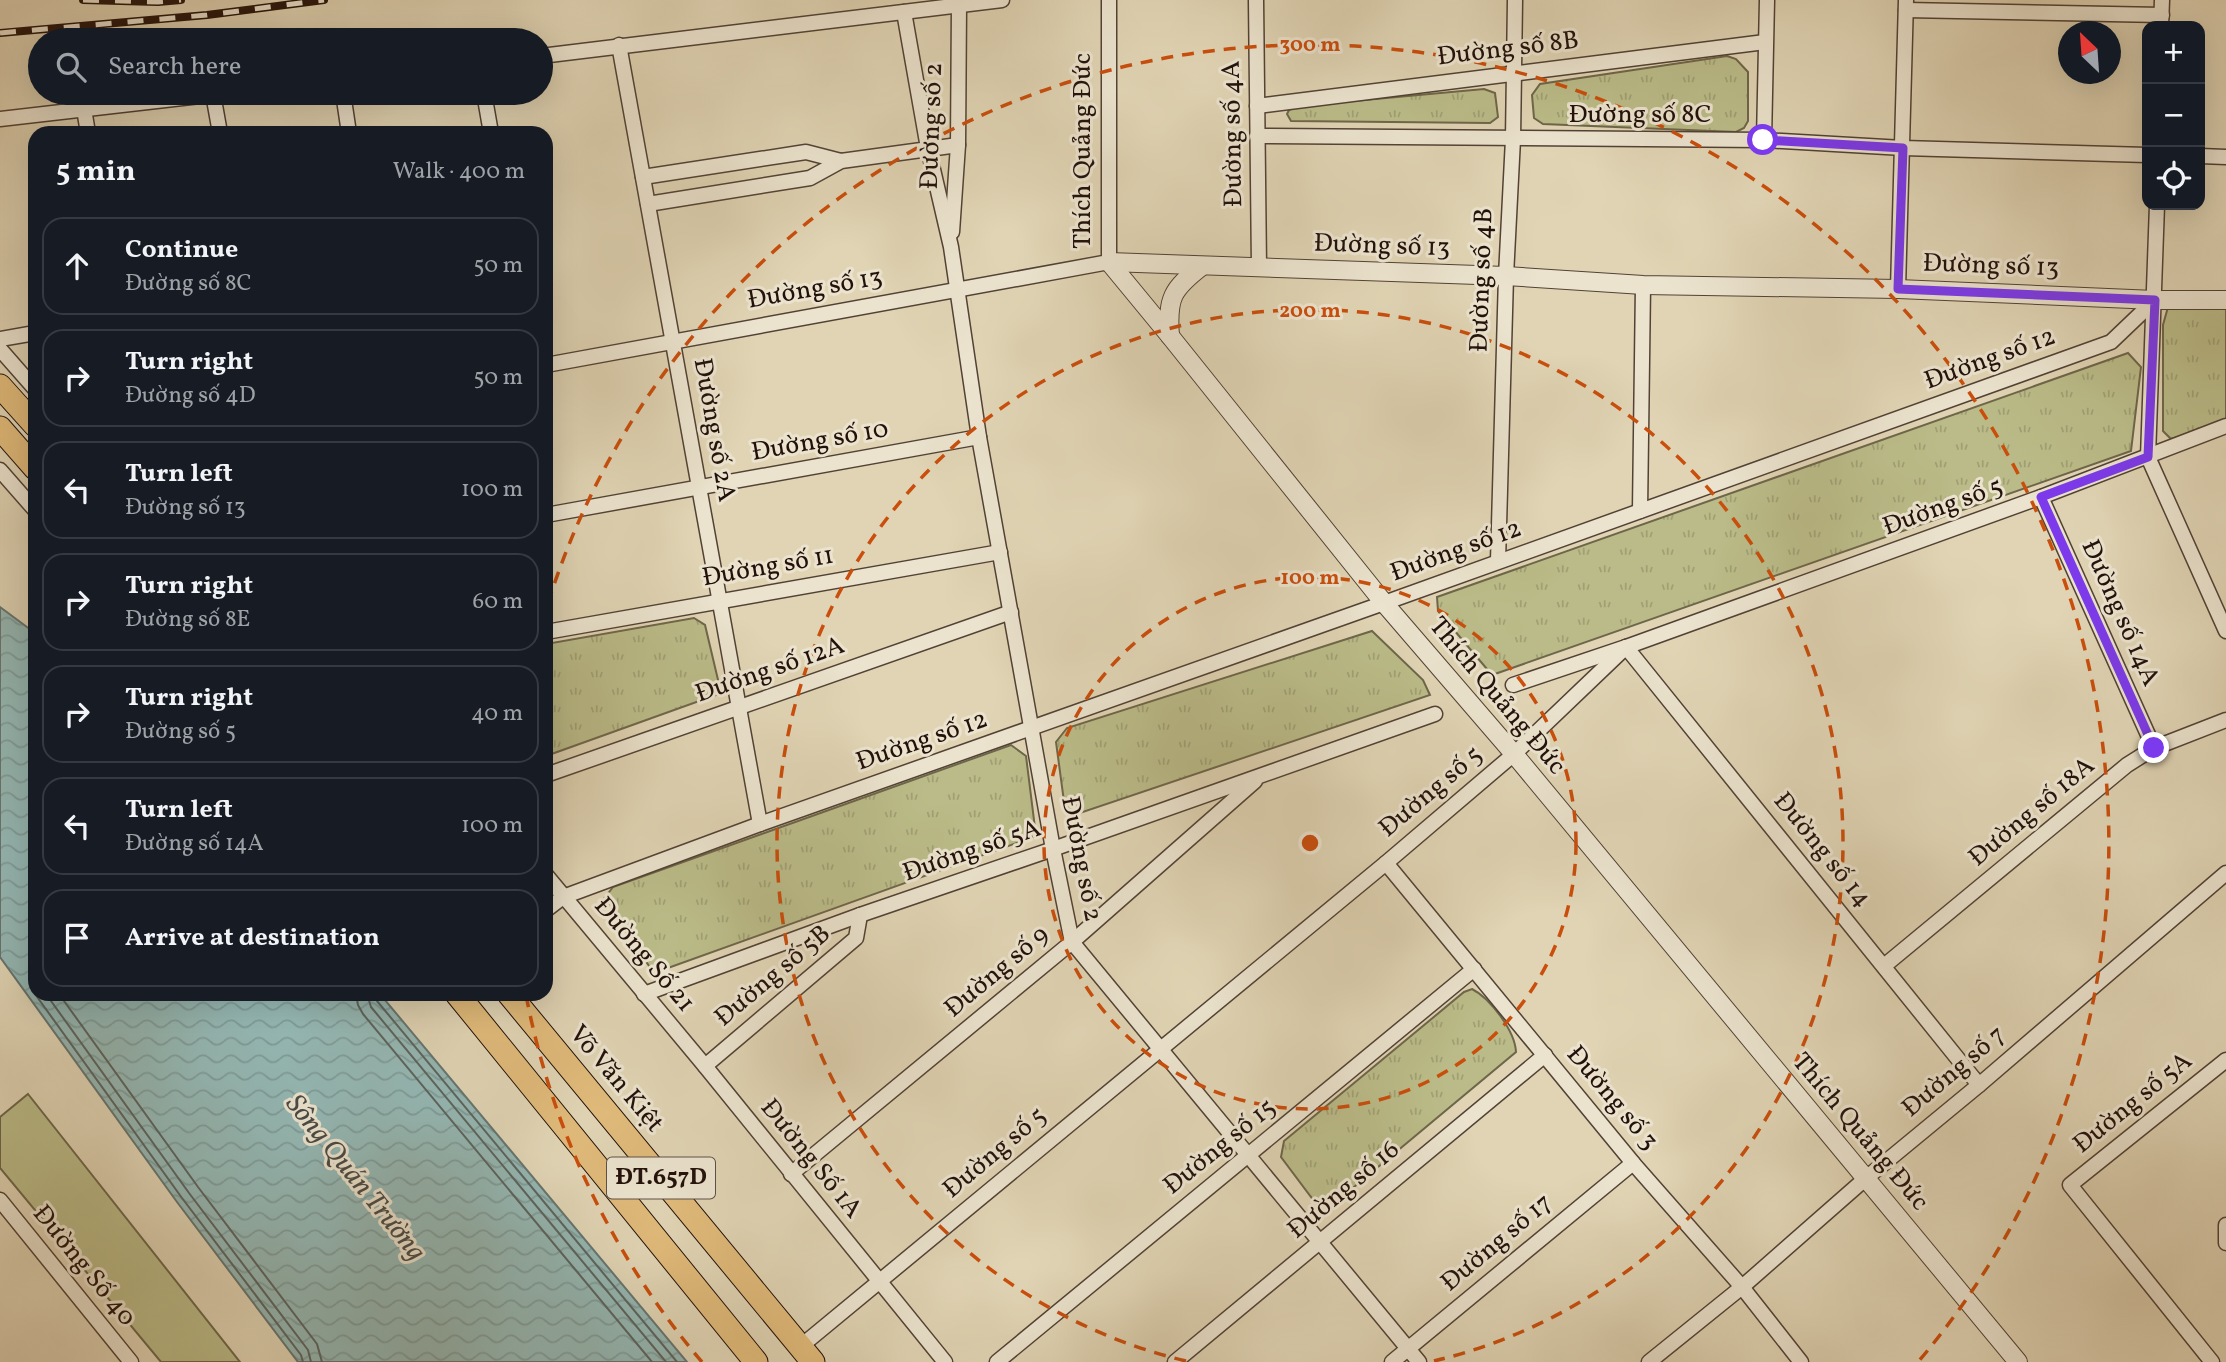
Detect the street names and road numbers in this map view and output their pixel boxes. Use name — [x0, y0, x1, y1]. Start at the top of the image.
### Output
street label: Đường số 8B — [1435, 22, 1581, 76]
street label: Thích Quảng Đức — [1065, 53, 1101, 249]
street label: Đường số 4A — [1214, 60, 1252, 208]
street label: Đường số 2 — [912, 62, 952, 190]
street label: Đường số 8C — [1568, 97, 1712, 133]
street label: Đường số 4B — [1461, 207, 1503, 353]
street label: Đường số 13 — [1313, 226, 1451, 266]
street label: Đường số 13 — [1922, 246, 2060, 286]
street label: Đường số 13 — [745, 259, 885, 319]
street label: Đường số 12 — [1919, 319, 2061, 399]
street label: Đường số 2A — [684, 355, 744, 505]
street label: Đường số 10 — [749, 411, 891, 471]
street label: Đường số 5 — [1878, 469, 2008, 545]
street label: Đường số 12 — [1385, 511, 1527, 591]
street label: Đường số 14A — [2072, 534, 2168, 692]
street label: Đường số 11 — [699, 538, 837, 596]
street label: Thích Quảng Đức — [1420, 609, 1574, 783]
street label: Đường số 12A — [691, 628, 849, 712]
street label: Đường số 12 — [851, 702, 993, 780]
street label: Đường số 5 — [1371, 738, 1491, 846]
street label: Đường số 18A — [1961, 749, 2103, 875]
street label: Đường số 14 — [1764, 785, 1880, 915]
street label: Đường số 2 — [1051, 793, 1111, 925]
street label: Đường số 5A — [898, 811, 1046, 891]
street label: Đường Số 21 — [585, 890, 703, 1020]
street label: Đường số 5B — [707, 917, 839, 1035]
street label: Đường số 9 — [937, 918, 1057, 1026]
street label: Võ Văn Kiệt — [560, 1017, 672, 1141]
street label: Đường số 7 — [1894, 1018, 2014, 1126]
street label: Đường số 3 — [1558, 1038, 1666, 1158]
street label: Đường số 5A — [2066, 1044, 2200, 1162]
street label: Thích Quảng Đức — [1783, 1045, 1937, 1219]
street label: Đường số 15 — [1156, 1090, 1284, 1204]
street label: Đường Số 1A — [752, 1091, 870, 1227]
street label: Đường số 5 — [935, 1099, 1055, 1207]
street label: Đường số 16 — [1280, 1132, 1408, 1248]
road number: ĐT.657D — [607, 1158, 715, 1198]
street label: Đường số 17 — [1433, 1186, 1561, 1300]
street label: Đường Số 40 — [24, 1198, 144, 1334]

